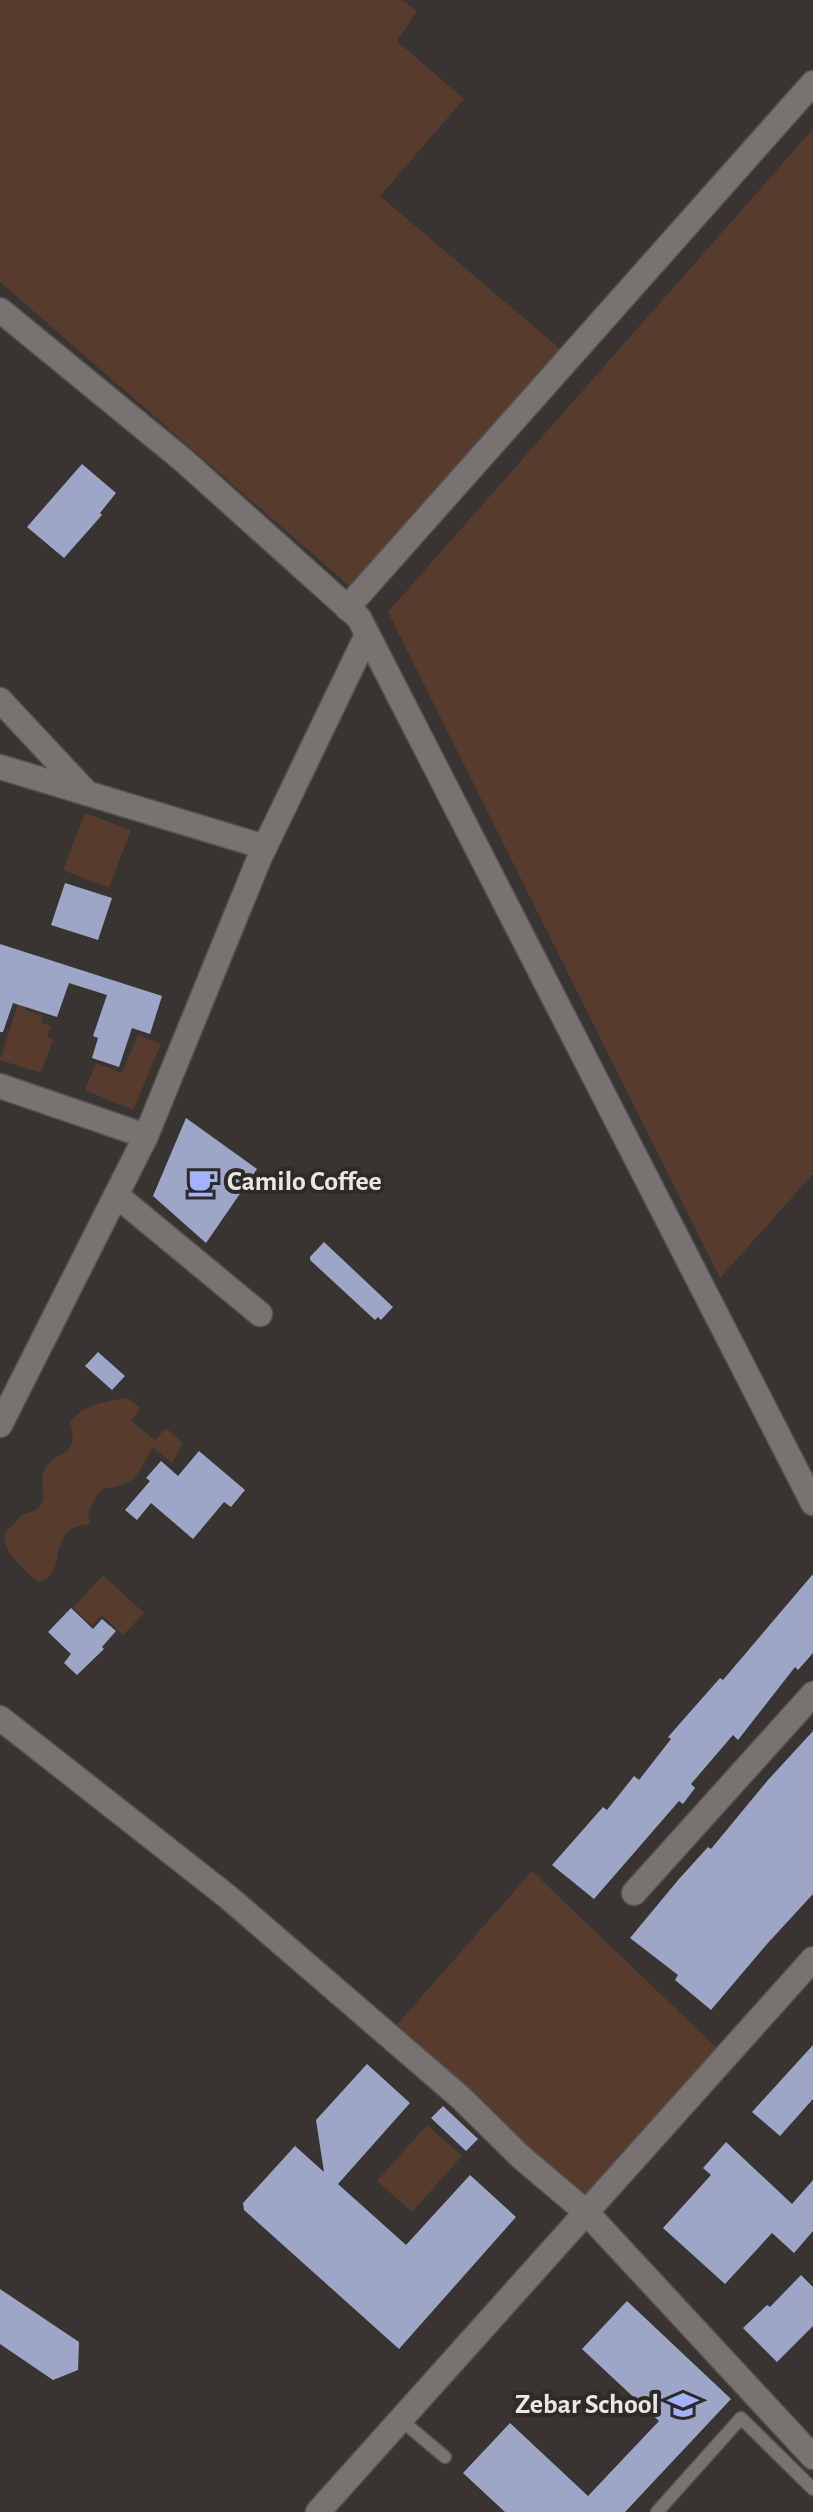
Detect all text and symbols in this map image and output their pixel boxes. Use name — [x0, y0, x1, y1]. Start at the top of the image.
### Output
cafe icon: Camilo Coffee — [186, 1165, 220, 1199]
place label: Camilo Coffee — [227, 1168, 382, 1196]
school or university icon: Zebar School — [666, 2388, 700, 2422]
place label: Zebar School — [515, 2391, 659, 2419]

